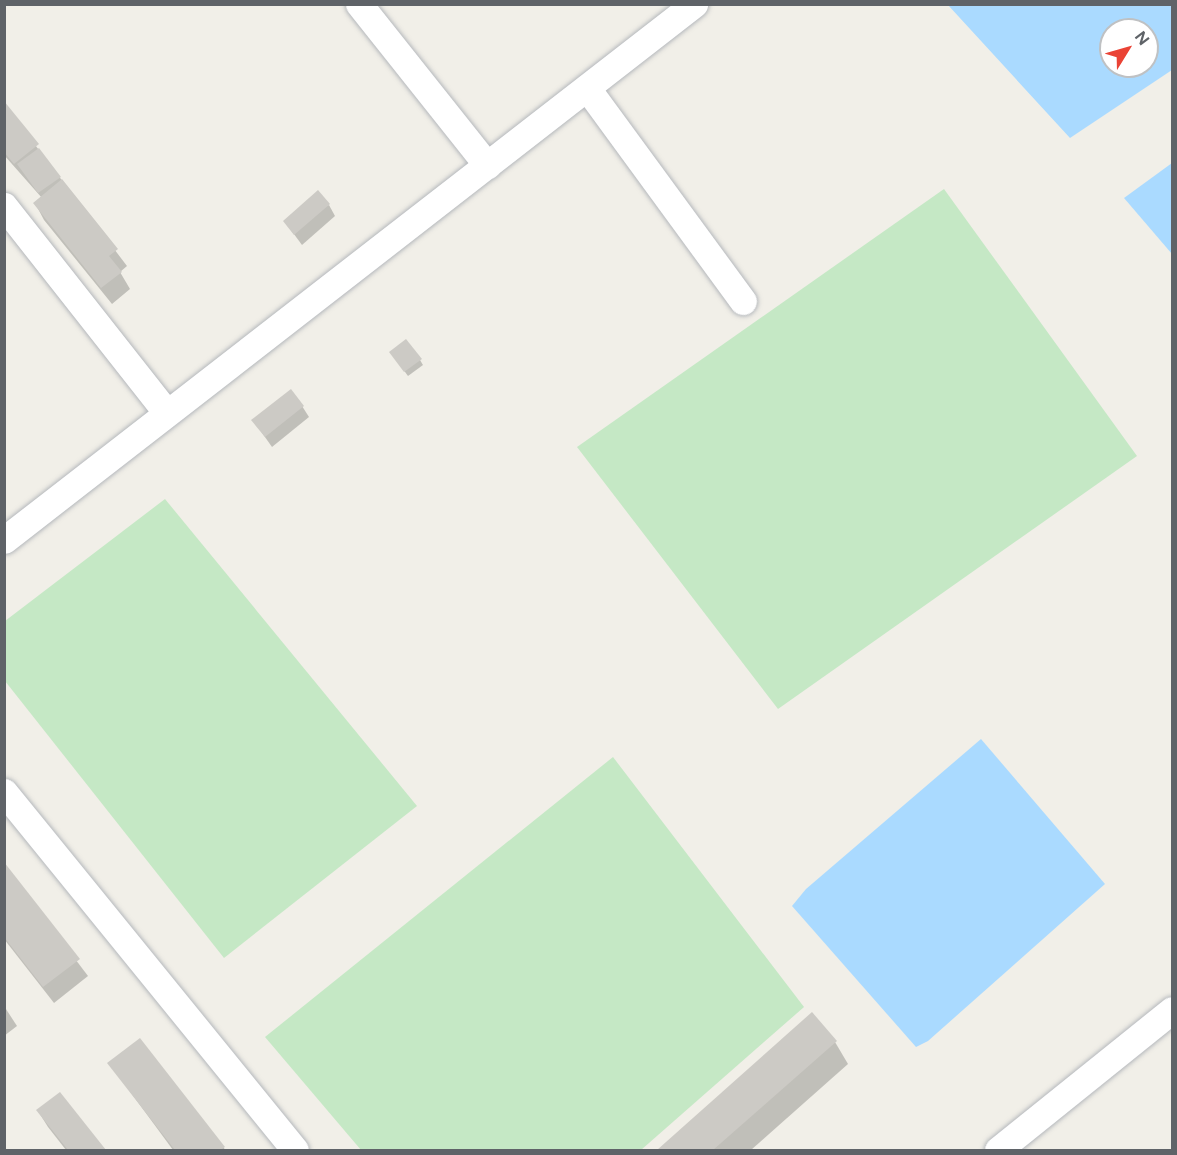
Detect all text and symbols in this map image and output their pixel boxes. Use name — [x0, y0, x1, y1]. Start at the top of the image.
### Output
north arrow — [1099, 18, 1159, 78]
text: N — [1131, 27, 1153, 49]

